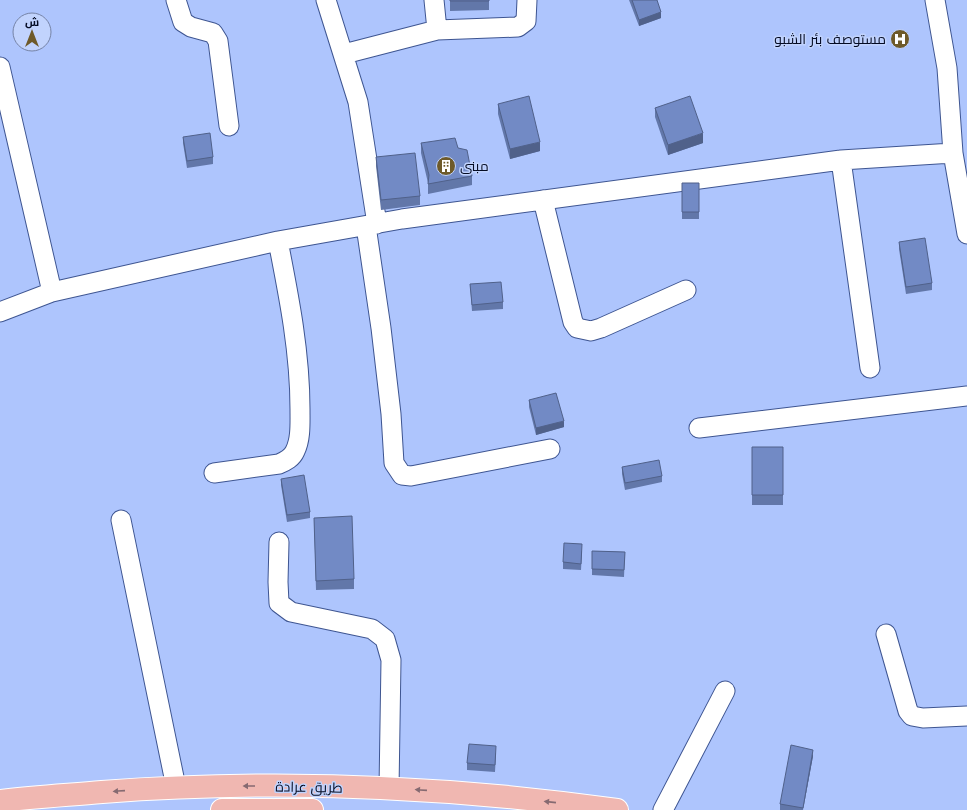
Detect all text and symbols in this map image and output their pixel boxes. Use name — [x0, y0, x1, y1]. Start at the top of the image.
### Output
north arrow — [12, 12, 52, 52]
text: ش — [25, 14, 39, 30]
hospital icon: مستوصف بئر الشبو — [889, 28, 911, 50]
place label: مستوصف بئر الشبو — [774, 29, 886, 49]
building icon: مبنى — [435, 155, 457, 177]
place label: مبنى — [460, 156, 489, 176]
street label: طريق عرادة — [275, 776, 343, 798]
one-way arrow — [242, 783, 255, 789]
one-way arrow — [415, 787, 427, 794]
one-way arrow — [113, 788, 125, 795]
one-way arrow — [544, 799, 556, 805]

